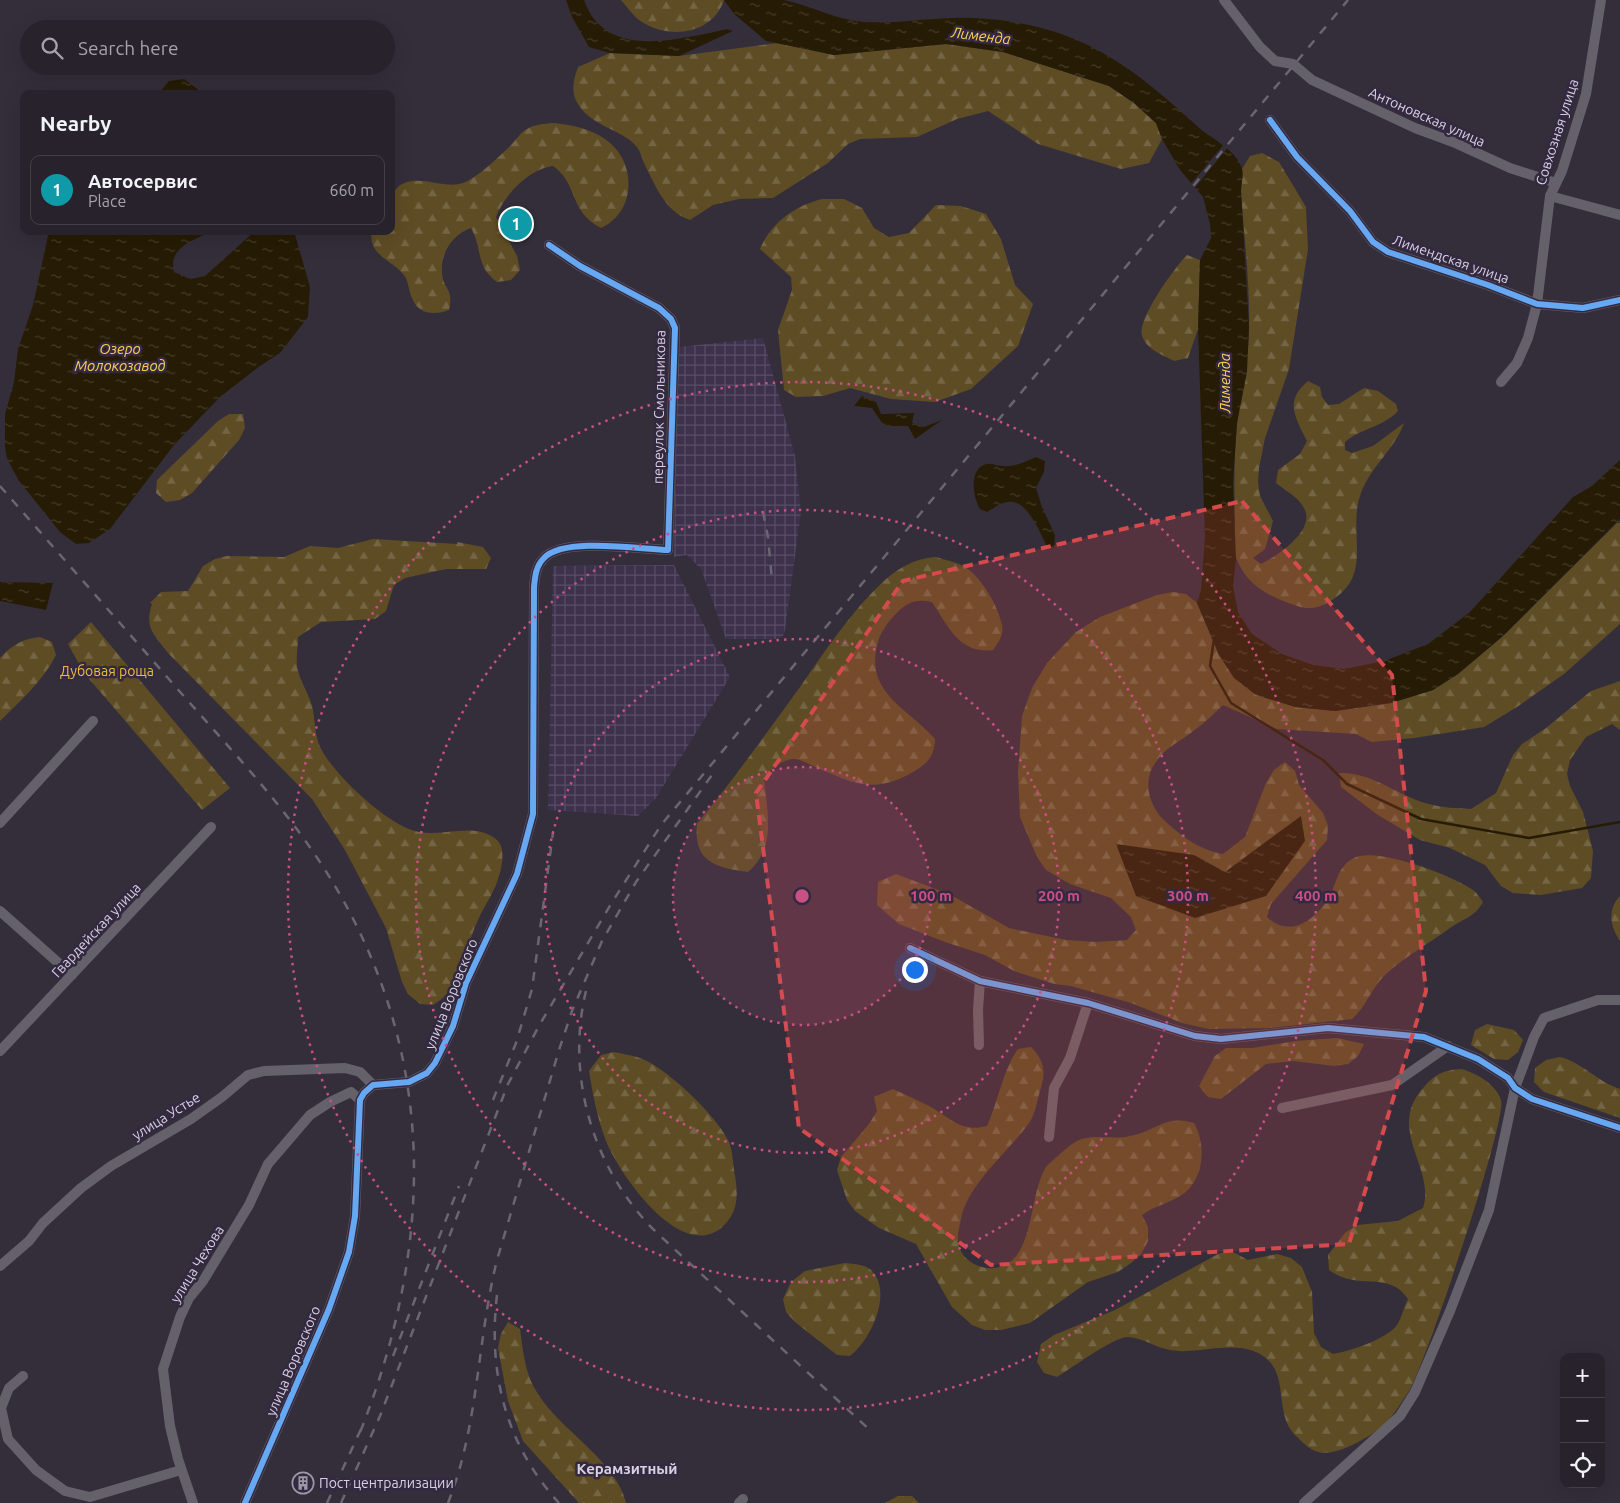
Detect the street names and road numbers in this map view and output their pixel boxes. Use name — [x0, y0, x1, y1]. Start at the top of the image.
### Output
street label: Совхозная улица — [1532, 77, 1582, 187]
street label: Антоновская улица — [1366, 84, 1488, 150]
street label: Лимендская улица — [1391, 232, 1511, 286]
street label: переулок Смольникова — [650, 330, 668, 484]
street label: Гвардейская улица — [48, 879, 144, 981]
street label: улица Воровского — [421, 936, 481, 1052]
street label: улица Устье — [129, 1089, 203, 1143]
street label: улица Чехова — [167, 1222, 227, 1306]
street label: улица Воровского — [263, 1303, 323, 1419]

